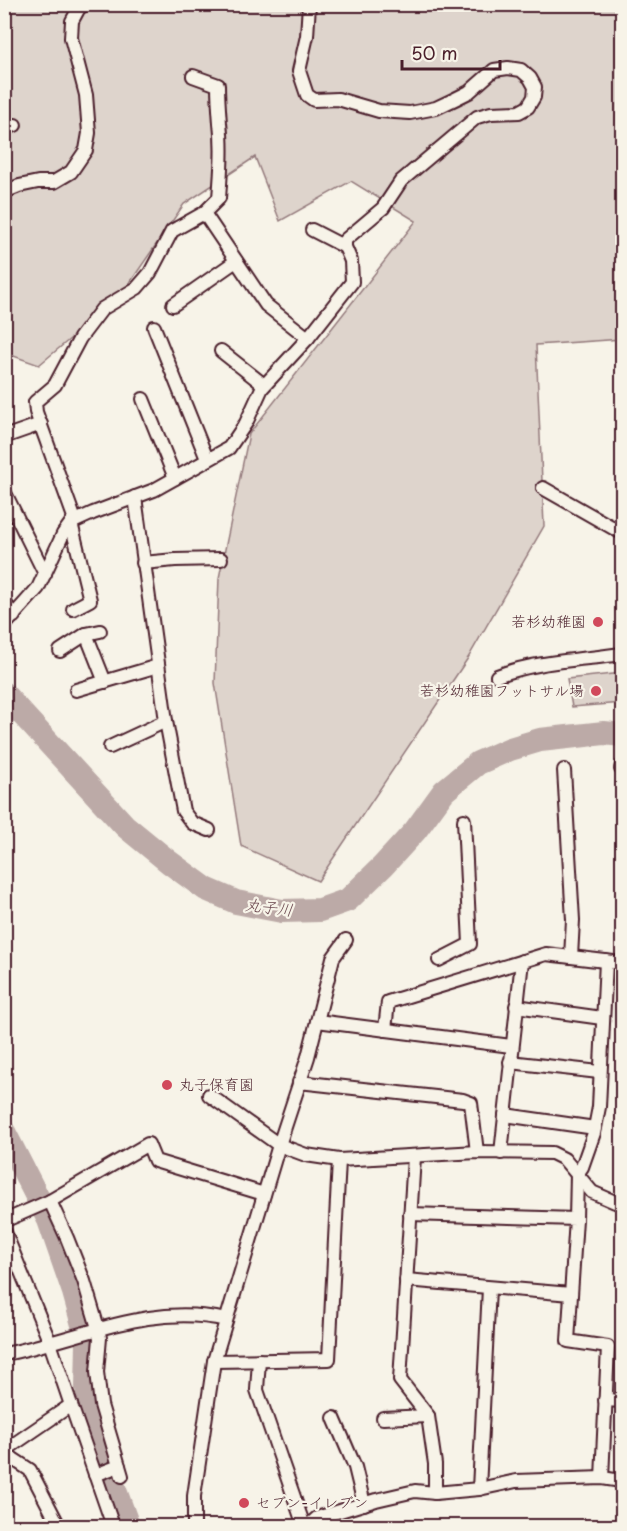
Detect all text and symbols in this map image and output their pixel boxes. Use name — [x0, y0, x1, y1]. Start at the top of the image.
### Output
scale bar — [402, 33, 500, 71]
text: 50 m — [411, 39, 458, 66]
place label: 若杉幼稚園 — [511, 609, 586, 632]
marker: 若杉幼稚園 — [591, 615, 605, 629]
place label: 若杉幼稚園フットサル場 — [420, 678, 584, 701]
marker: 若杉幼稚園フットサル場 — [589, 684, 603, 698]
water label: 丸子川 — [244, 891, 294, 921]
place label: 丸子保育園 — [179, 1072, 254, 1095]
marker: 丸子保育園 — [160, 1078, 174, 1092]
place label: セブン-イレブン — [256, 1490, 368, 1513]
marker: セブン-イレブン — [237, 1496, 251, 1510]

